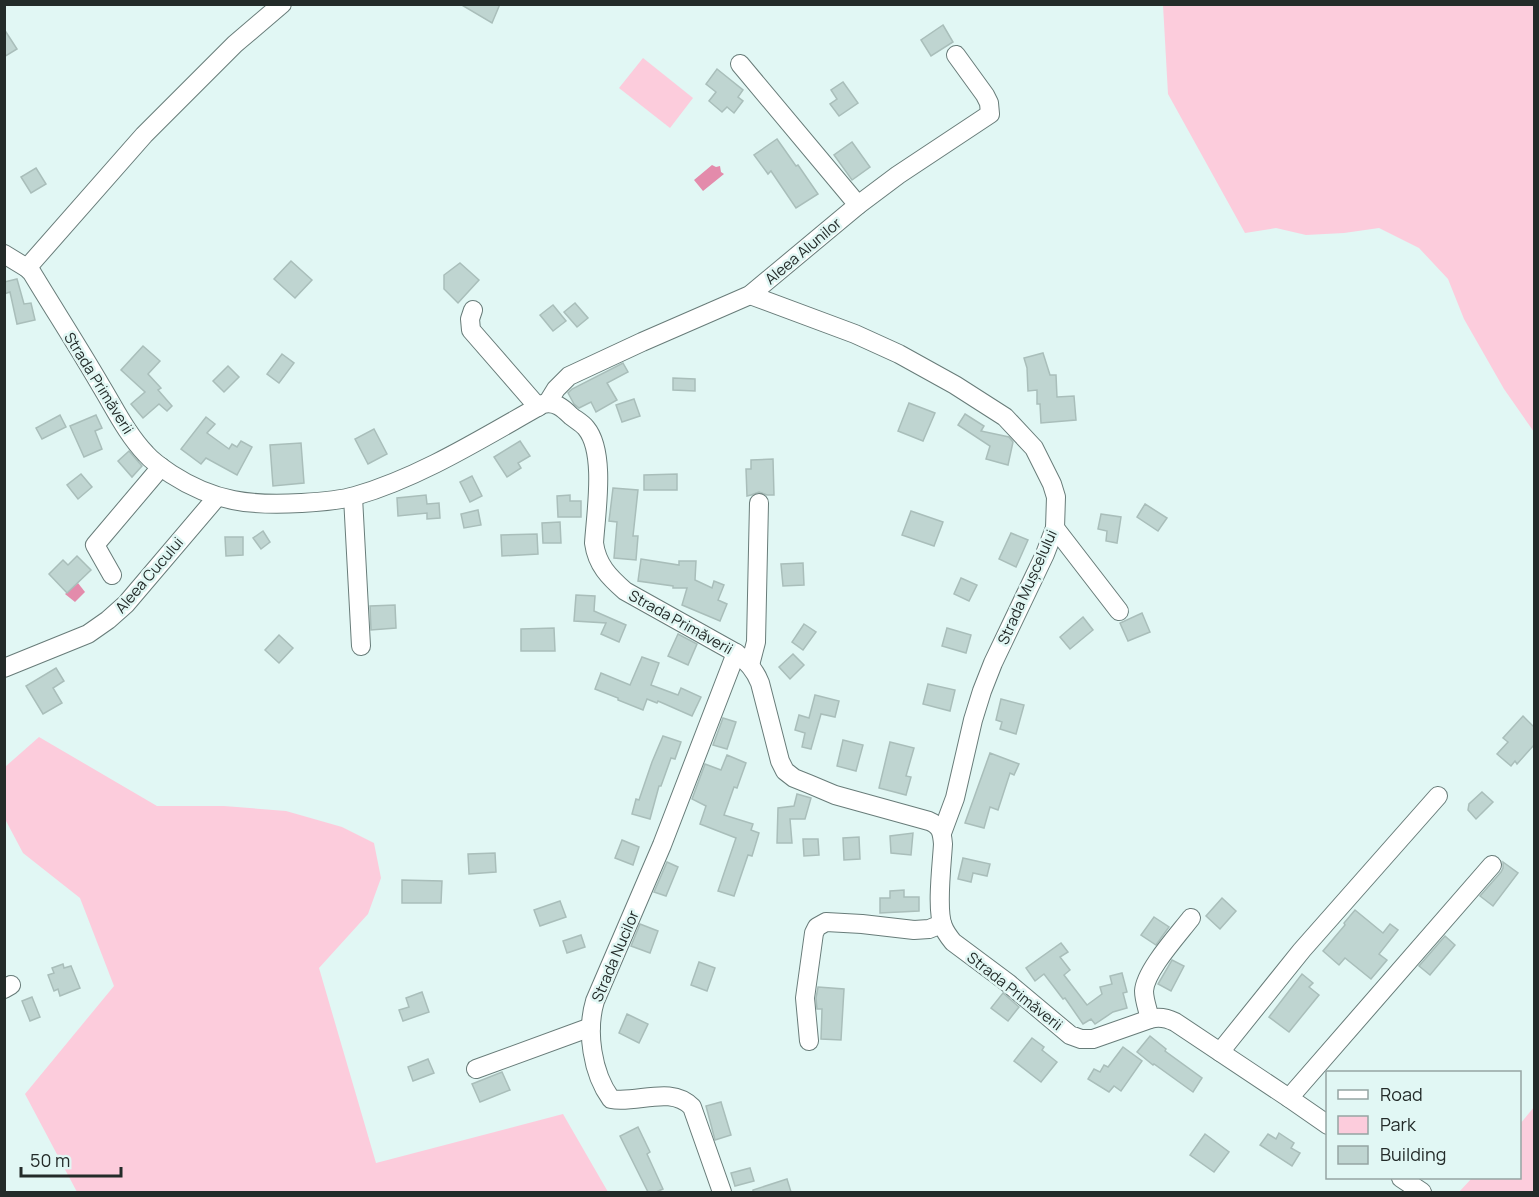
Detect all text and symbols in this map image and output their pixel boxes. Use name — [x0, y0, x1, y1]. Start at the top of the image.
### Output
street label: Aleea Alunilor — [760, 212, 846, 289]
street label: Strada Primăverii — [59, 328, 139, 438]
street label: Strada Mușcelului — [992, 526, 1062, 648]
street label: Aleea Cucului — [110, 532, 188, 618]
street label: Strada Primăverii — [625, 585, 737, 659]
street label: Strada Nucilor — [586, 907, 644, 1005]
street label: Strada Primăverii — [963, 947, 1067, 1035]
legend — [1326, 1071, 1521, 1179]
text: Road — [1380, 1082, 1423, 1106]
text: Park — [1380, 1112, 1417, 1136]
scale bar — [21, 1140, 122, 1178]
text: Building — [1380, 1142, 1446, 1166]
text: 50 m — [30, 1148, 70, 1172]

